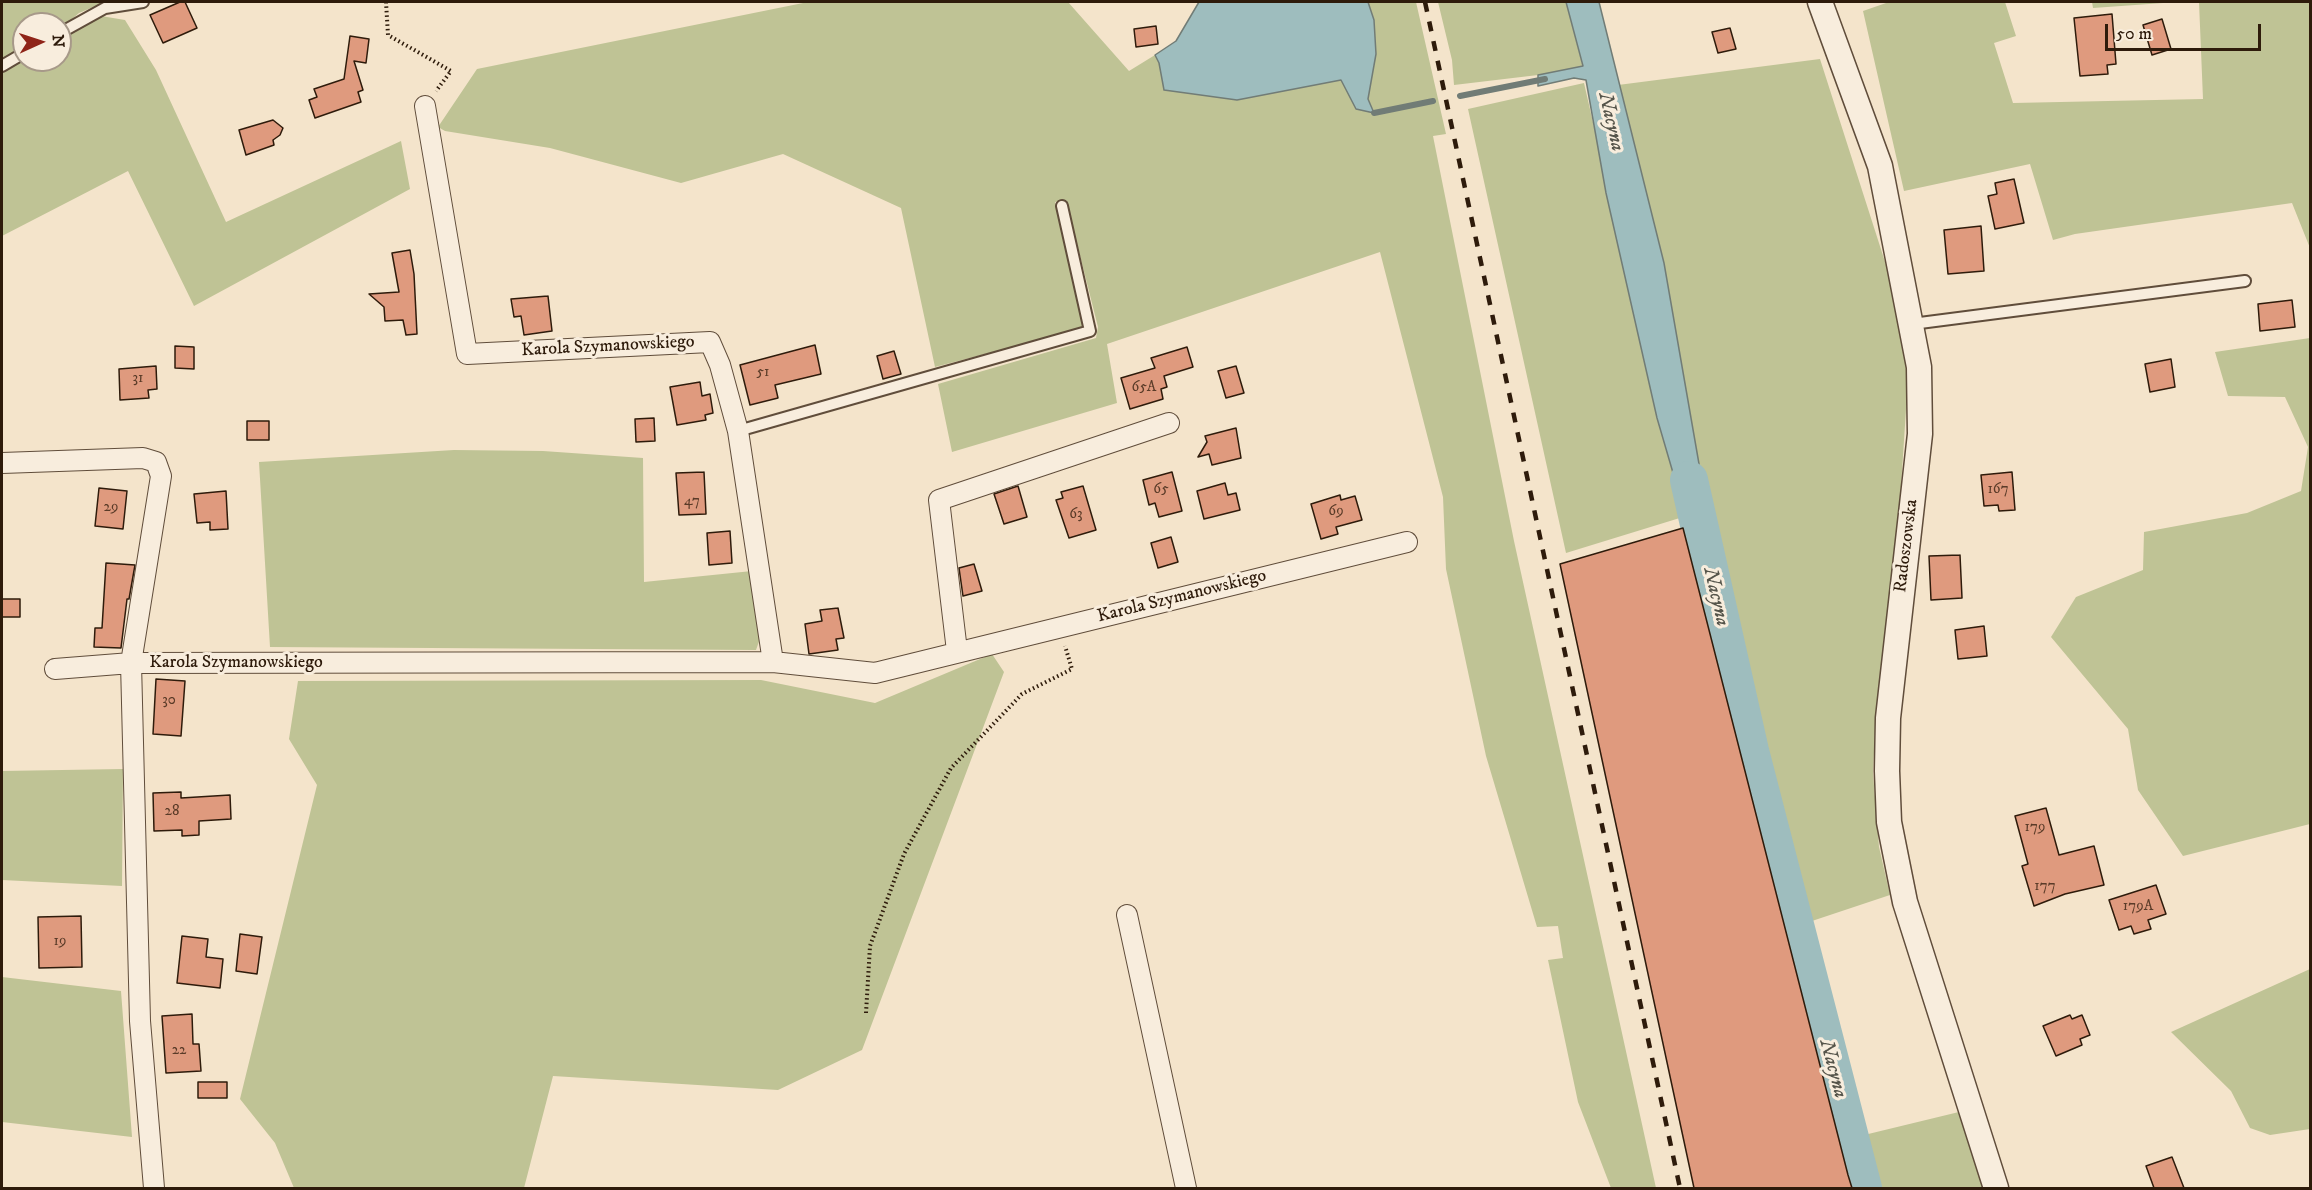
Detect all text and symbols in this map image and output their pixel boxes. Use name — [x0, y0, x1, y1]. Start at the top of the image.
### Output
north arrow — [12, 12, 72, 72]
scale bar — [2108, 12, 2264, 50]
text: 50 m — [2116, 23, 2152, 45]
text: N — [48, 34, 68, 48]
water label: Nacyna — [1592, 90, 1628, 154]
street label: Karola Szymanowskiego — [521, 332, 695, 362]
house number: 51 — [757, 364, 769, 382]
house number: 31 — [132, 370, 144, 388]
house number: 65A — [1132, 379, 1156, 397]
house number: 65 — [1153, 481, 1169, 499]
house number: 167 — [1987, 481, 2009, 499]
house number: 47 — [684, 493, 700, 511]
street label: Radoszowska — [1891, 498, 1923, 594]
house number: 29 — [104, 499, 118, 517]
house number: 69 — [1328, 503, 1344, 521]
house number: 63 — [1069, 506, 1083, 524]
water label: Nacyna — [1697, 565, 1733, 629]
street label: Karola Szymanowskiego — [1095, 566, 1269, 628]
street label: Karola Szymanowskiego — [149, 652, 323, 674]
house number: 30 — [162, 692, 176, 710]
house number: 28 — [165, 803, 179, 821]
house number: 179 — [2025, 819, 2045, 837]
house number: 177 — [2034, 878, 2056, 896]
house number: 179A — [2123, 898, 2153, 916]
house number: 19 — [54, 933, 66, 951]
water label: Nacyna — [1813, 1037, 1851, 1101]
house number: 22 — [172, 1042, 186, 1060]

